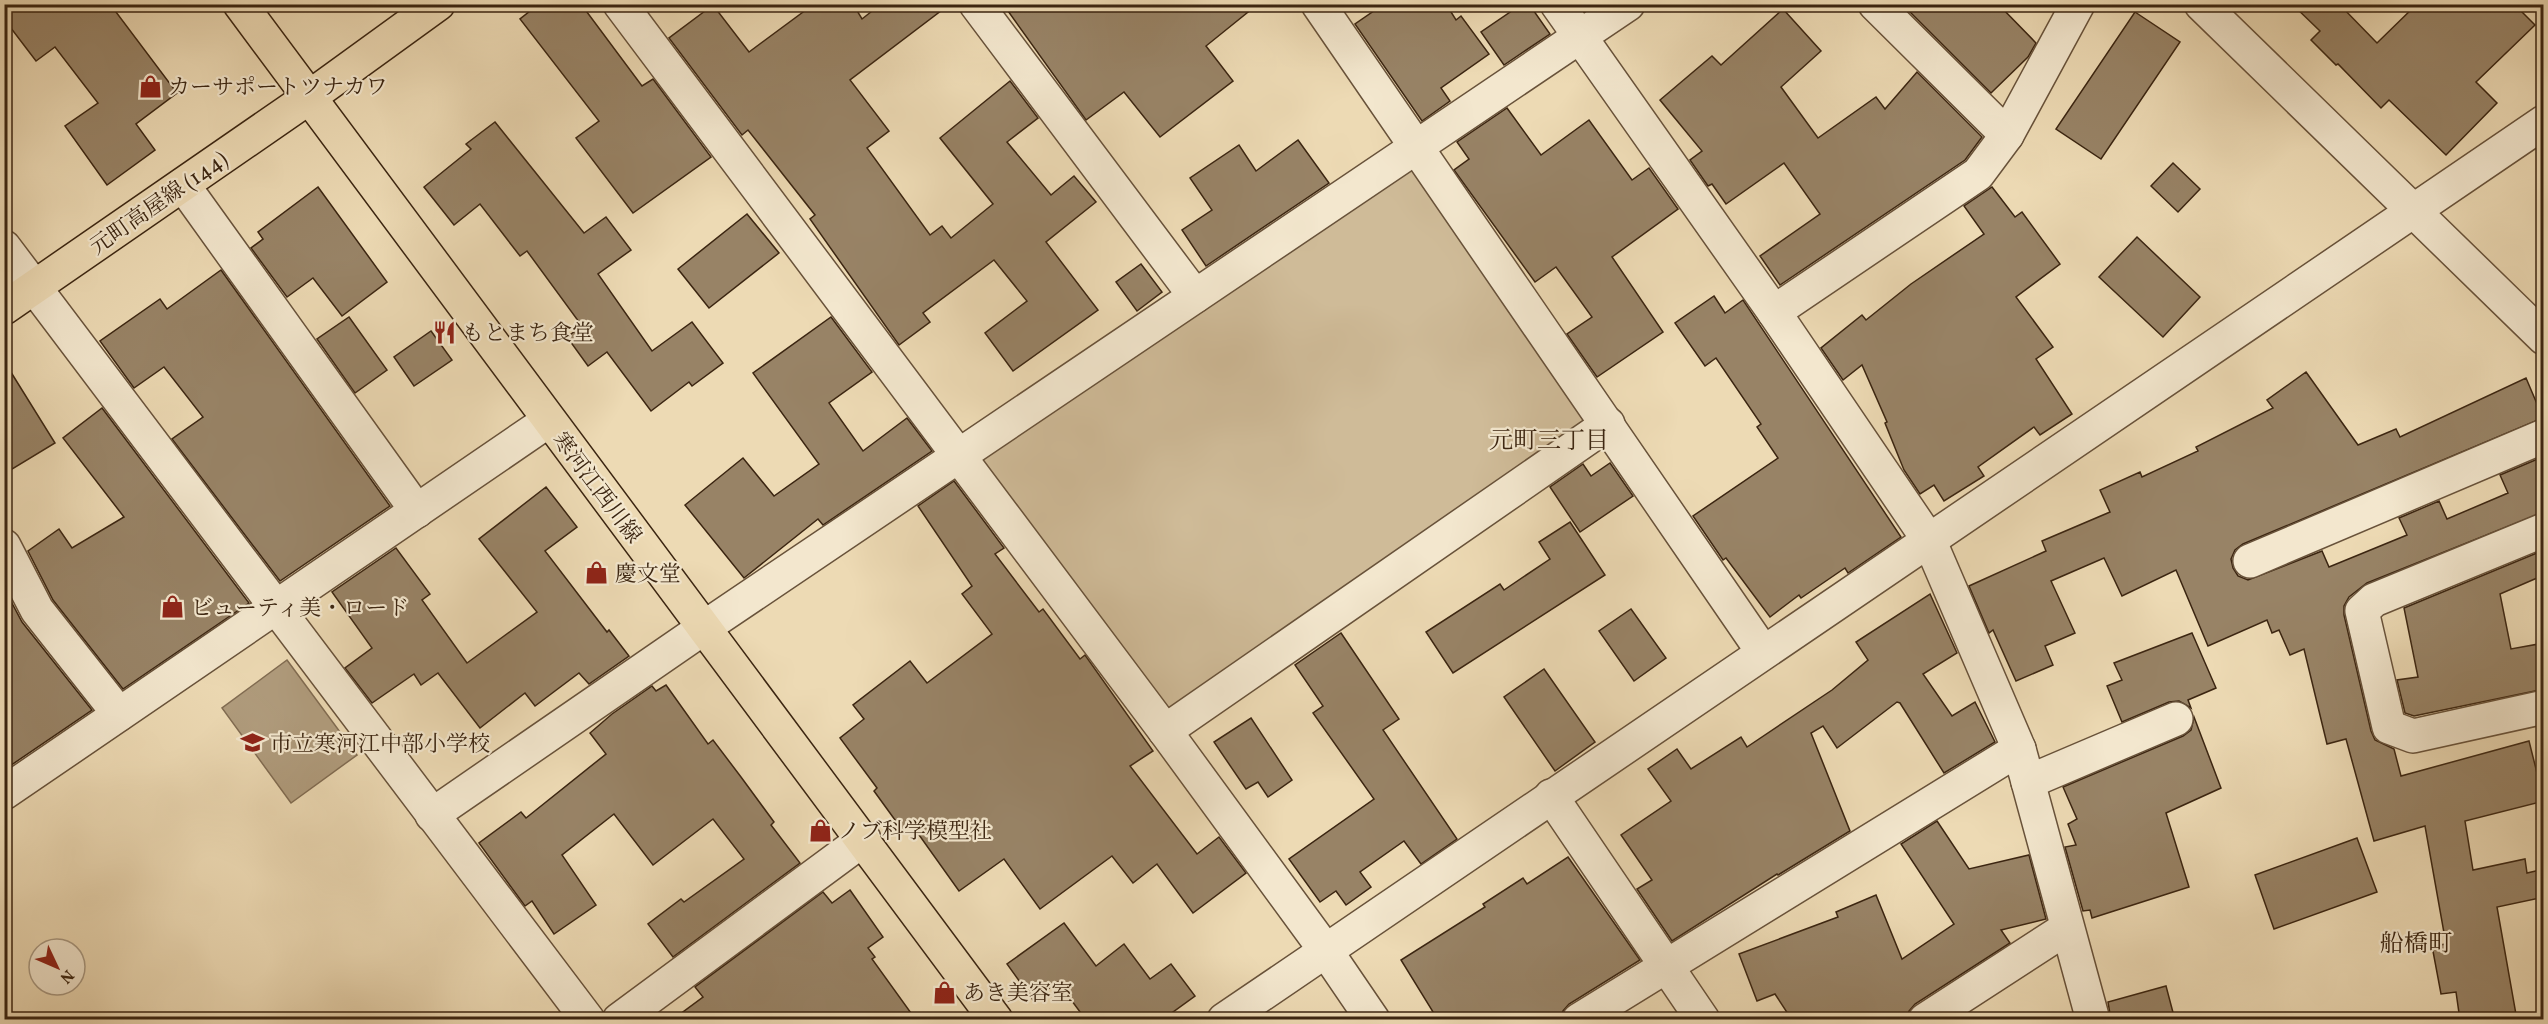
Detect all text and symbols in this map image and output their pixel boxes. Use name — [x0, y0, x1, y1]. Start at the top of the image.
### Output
shop icon: カーサポートツナカワ — [137, 73, 163, 99]
place label: カーサポートツナカワ — [168, 73, 388, 104]
street label: 元町高屋線 (144) — [84, 145, 235, 263]
restaurant icon: もとまち食堂 — [431, 319, 457, 345]
place label: もとまち食堂 — [462, 319, 594, 350]
district label: 元町三丁目 — [1489, 425, 1609, 459]
street label: 寒河江西川線 — [544, 426, 648, 551]
shop icon: 慶文堂 — [584, 560, 610, 586]
place label: 慶文堂 — [615, 560, 681, 591]
shop icon: ビューティ美・ロード — [160, 594, 186, 620]
place label: ビューティ美・ロード — [191, 594, 409, 625]
school or university icon: 市立寒河江中部小学校 — [239, 730, 265, 756]
place label: 市立寒河江中部小学校 — [270, 730, 490, 761]
shop icon: ノブ科学模型社 — [807, 817, 833, 843]
place label: ノブ科学模型社 — [838, 817, 992, 848]
district label: 船橋町 — [2380, 928, 2452, 962]
north arrow — [27, 937, 87, 997]
text: N — [54, 964, 78, 988]
shop icon: あき美容室 — [932, 979, 958, 1005]
place label: あき美容室 — [963, 979, 1073, 1010]

